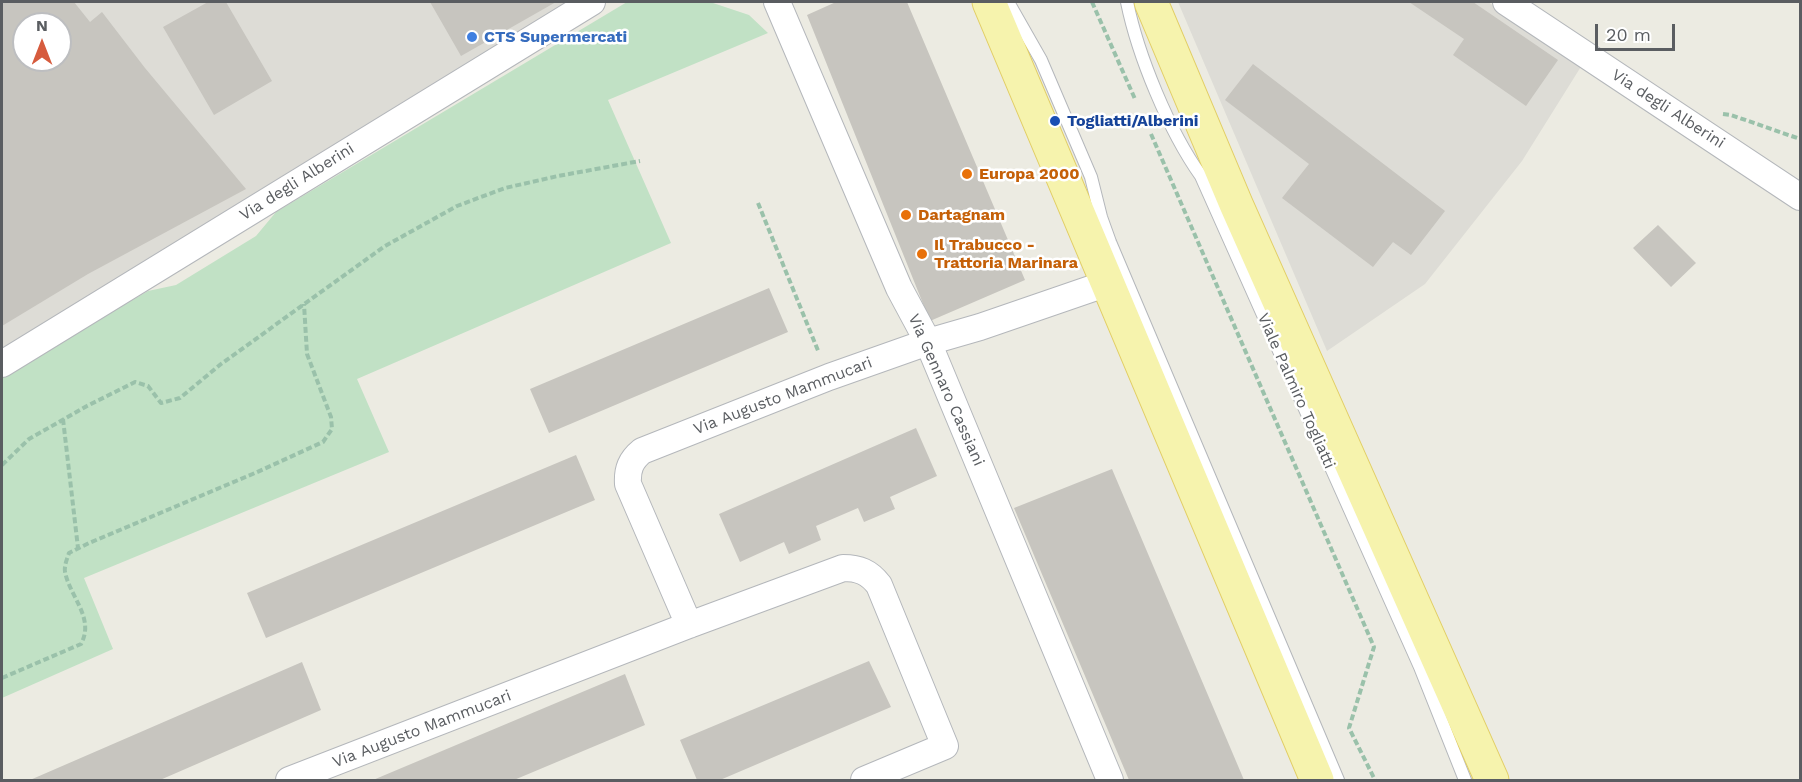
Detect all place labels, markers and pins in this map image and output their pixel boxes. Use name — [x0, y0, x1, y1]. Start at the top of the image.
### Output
place label: CTS Supermercati — [484, 27, 627, 47]
marker: CTS Supermercati — [465, 30, 479, 44]
place label: Togliatti/Alberini — [1067, 111, 1198, 131]
marker: Togliatti/Alberini — [1048, 114, 1062, 128]
place label: Europa 2000 — [979, 164, 1080, 184]
marker: Europa 2000 — [960, 167, 974, 181]
place label: Dartagnam — [918, 205, 1005, 225]
marker: Dartagnam — [899, 208, 913, 222]
place label: Il Trabucco - Trattoria Marinara — [934, 235, 1078, 273]
marker: Il Trabucco - Trattoria Marinara — [915, 247, 929, 261]

